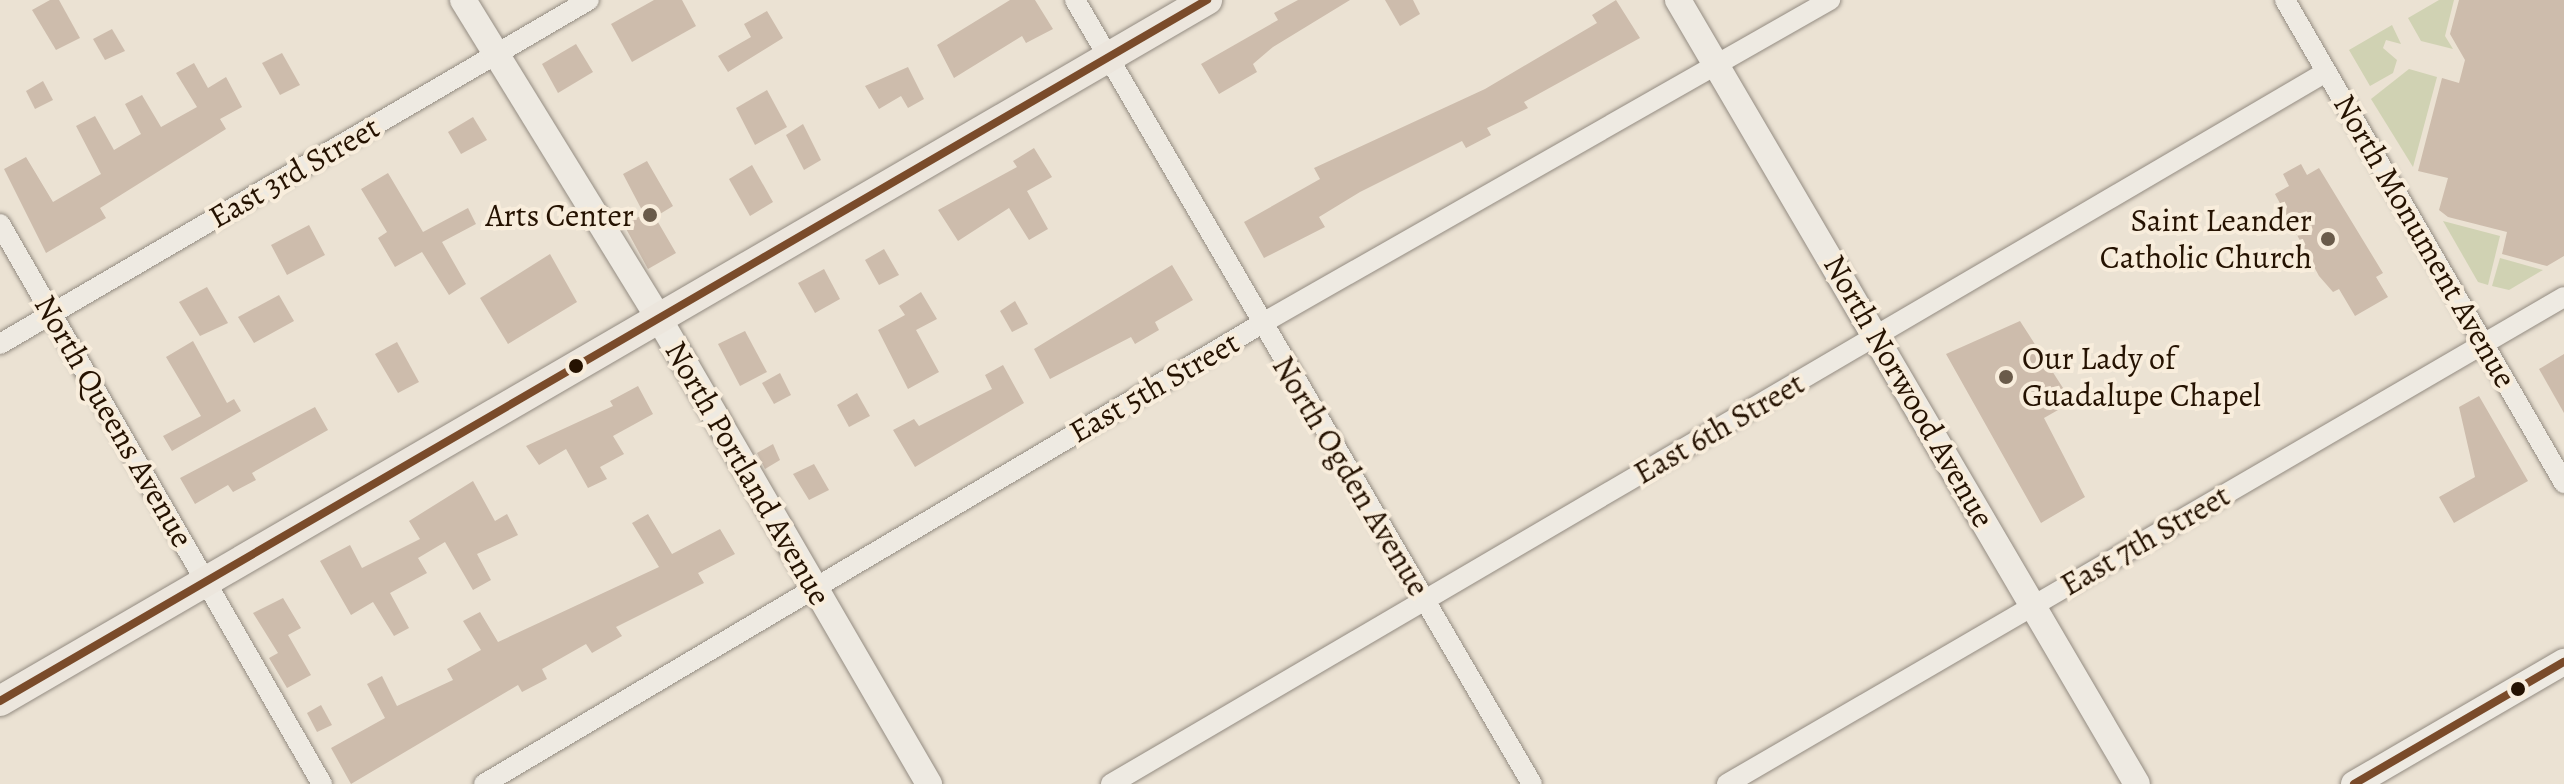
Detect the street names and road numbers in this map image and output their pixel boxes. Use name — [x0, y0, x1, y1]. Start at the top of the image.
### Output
street label: North Monument Avenue — [2325, 87, 2525, 395]
street label: East 3rd Street — [202, 108, 386, 236]
street label: North Norwood Avenue — [1815, 248, 2003, 534]
street label: North Queens Avenue — [26, 288, 202, 554]
street label: East 5th Street — [1062, 323, 1246, 451]
street label: North Portland Avenue — [657, 334, 839, 612]
street label: North Ogden Avenue — [1264, 349, 1438, 603]
street label: East 6th Street — [1627, 364, 1811, 492]
street label: East 7th Street — [2054, 476, 2236, 604]

